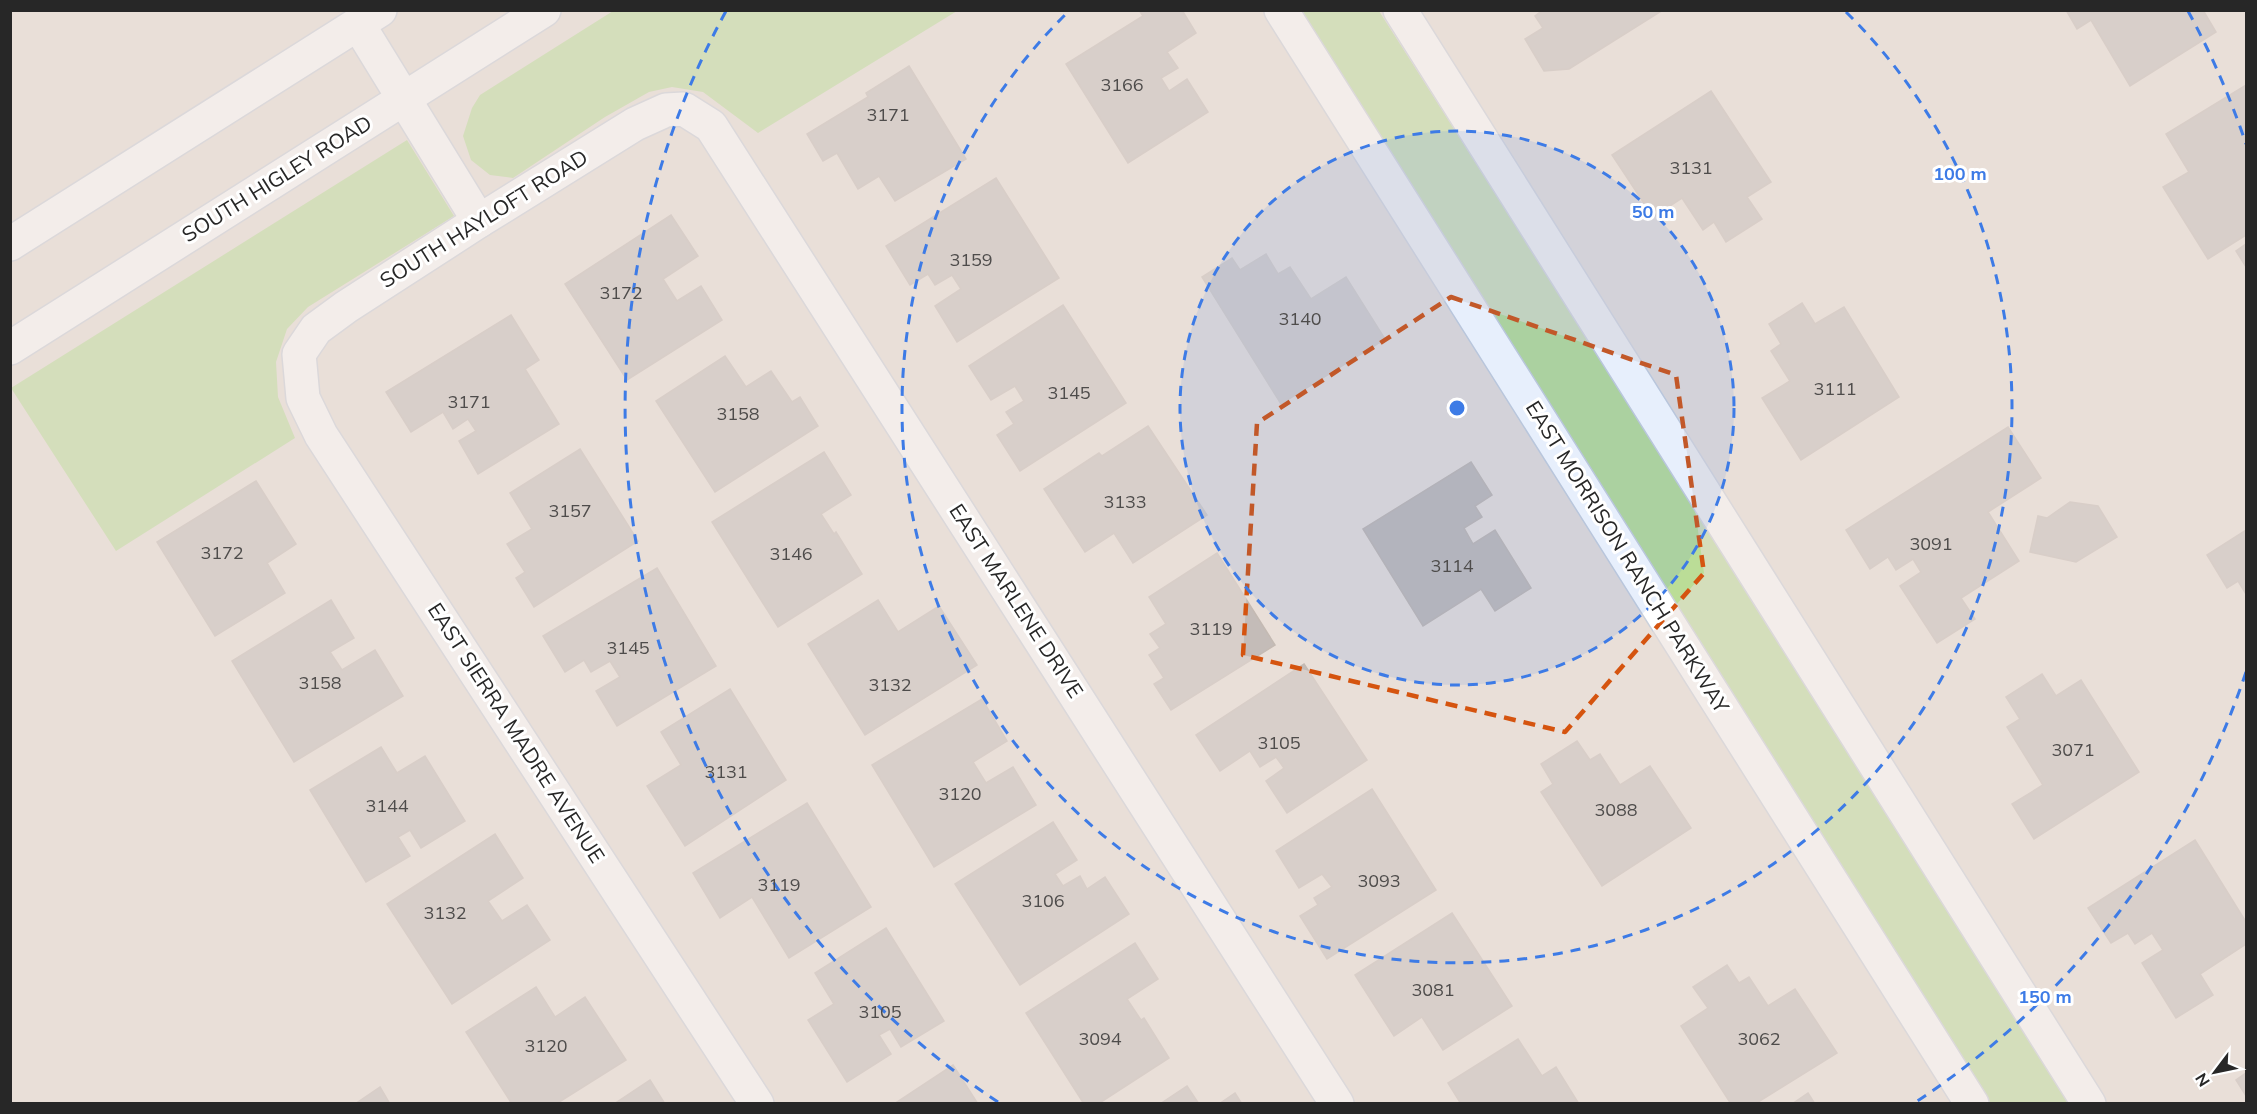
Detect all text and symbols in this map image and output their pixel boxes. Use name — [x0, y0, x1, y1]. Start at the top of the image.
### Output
house number: 3166 — [1100, 73, 1144, 96]
house number: 3171 — [866, 103, 910, 126]
street label: SOUTH HIGLEY ROAD — [177, 109, 376, 247]
street label: SOUTH HAYLOFT ROAD — [375, 143, 592, 293]
house number: 3131 — [1669, 156, 1713, 179]
text: 100 m — [1933, 162, 1987, 185]
text: 50 m — [1632, 200, 1674, 223]
house number: 3159 — [949, 248, 993, 271]
house number: 3172 — [599, 281, 643, 304]
house number: 3140 — [1278, 307, 1322, 330]
house number: 3111 — [1813, 377, 1857, 400]
house number: 3145 — [1047, 381, 1091, 404]
house number: 3171 — [447, 390, 491, 413]
street label: EAST MORRISON RANCH PARKWAY — [1521, 396, 1735, 717]
centre of rings — [1447, 398, 1467, 418]
house number: 3158 — [716, 402, 760, 425]
house number: 3133 — [1103, 490, 1147, 513]
house number: 3157 — [548, 499, 592, 522]
street label: EAST MARLENE DRIVE — [944, 499, 1089, 702]
house number: 3091 — [1909, 532, 1953, 555]
house number: 3172 — [200, 541, 244, 564]
house number: 3146 — [769, 542, 813, 565]
house number: 3114 — [1430, 554, 1474, 577]
street label: EAST SIERRA MADRE AVENUE — [423, 597, 611, 867]
house number: 3119 — [1189, 617, 1233, 640]
house number: 3145 — [606, 636, 650, 659]
house number: 3158 — [298, 671, 342, 694]
house number: 3132 — [868, 673, 912, 696]
house number: 3105 — [1257, 731, 1301, 754]
house number: 3071 — [2051, 738, 2095, 761]
house number: 3131 — [704, 760, 748, 783]
house number: 3120 — [938, 782, 982, 805]
house number: 3144 — [365, 794, 409, 817]
house number: 3088 — [1594, 798, 1638, 821]
house number: 3093 — [1357, 869, 1401, 892]
house number: 3119 — [757, 873, 801, 896]
house number: 3106 — [1021, 889, 1065, 912]
house number: 3132 — [423, 901, 467, 924]
house number: 3081 — [1411, 978, 1455, 1001]
text: 150 m — [2018, 985, 2072, 1008]
house number: 3105 — [858, 1000, 902, 1023]
house number: 3094 — [1078, 1027, 1122, 1050]
house number: 3062 — [1737, 1027, 1781, 1050]
house number: 3120 — [524, 1034, 568, 1057]
north arrow — [2185, 1042, 2245, 1102]
text: N — [2191, 1070, 2214, 1090]

